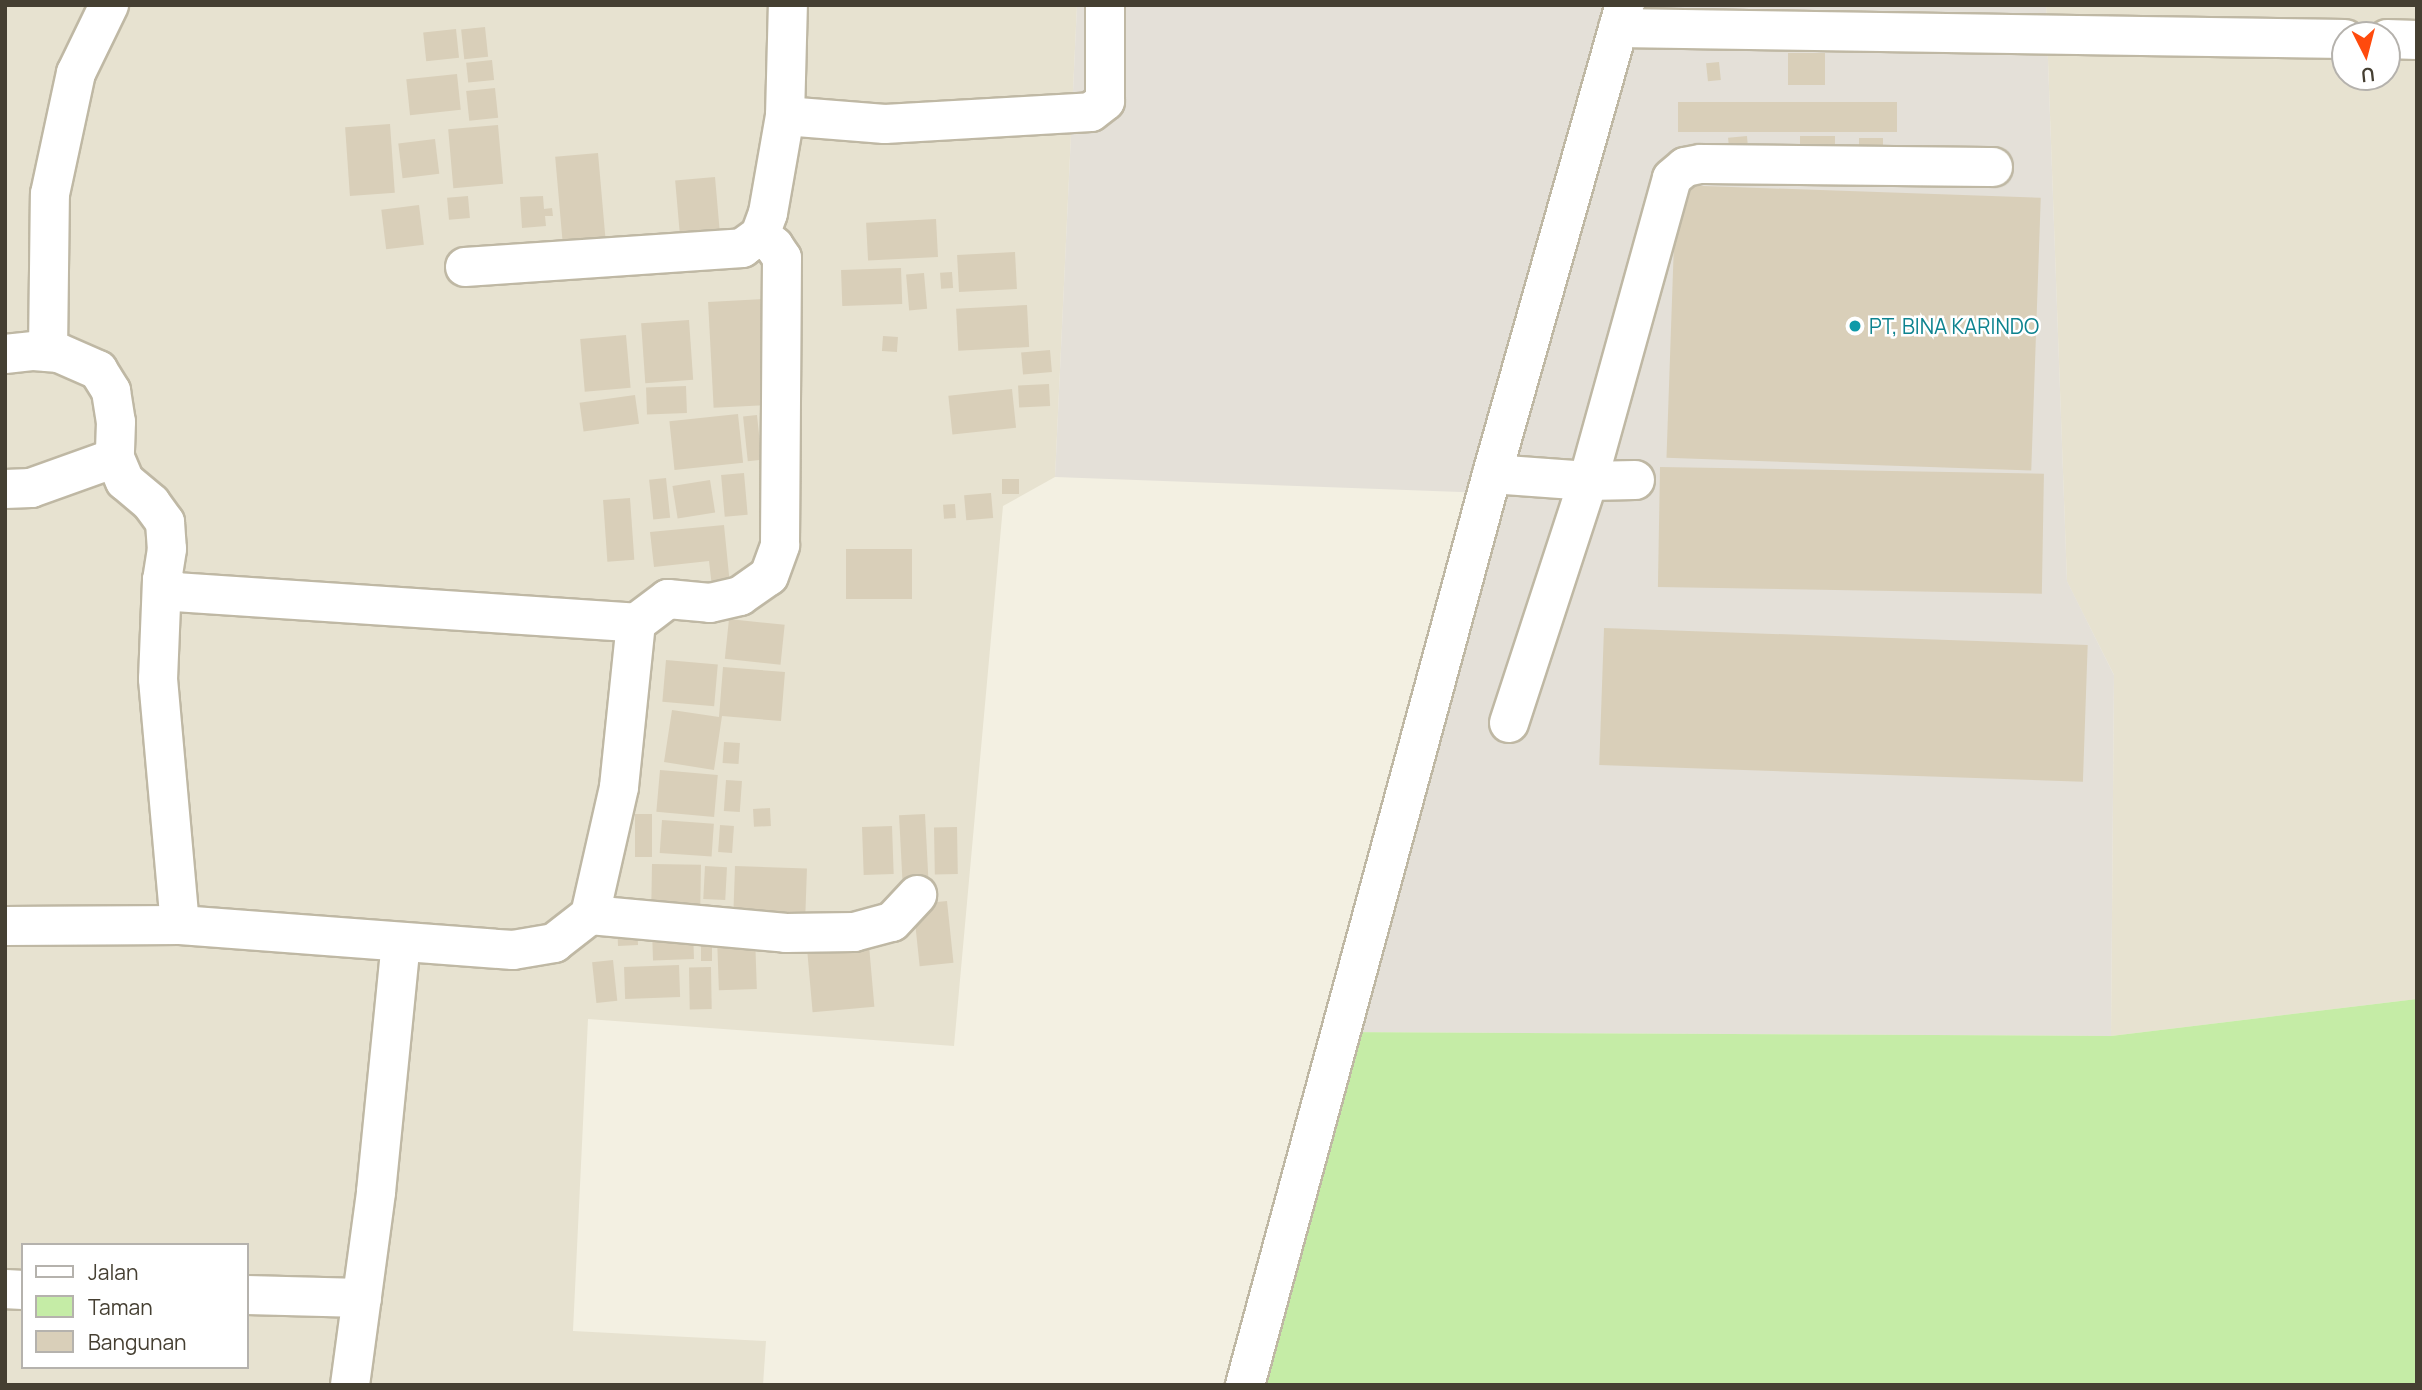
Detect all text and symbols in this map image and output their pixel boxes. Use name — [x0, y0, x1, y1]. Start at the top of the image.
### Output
north arrow — [2331, 21, 2401, 91]
text: U — [2360, 61, 2376, 89]
place label: PT, BINA KARINDO — [1869, 313, 2039, 339]
marker: PT, BINA KARINDO — [1847, 318, 1863, 334]
legend — [21, 1243, 248, 1369]
text: Jalan — [88, 1258, 138, 1286]
text: Taman — [88, 1293, 153, 1321]
text: Bangunan — [88, 1328, 187, 1356]

